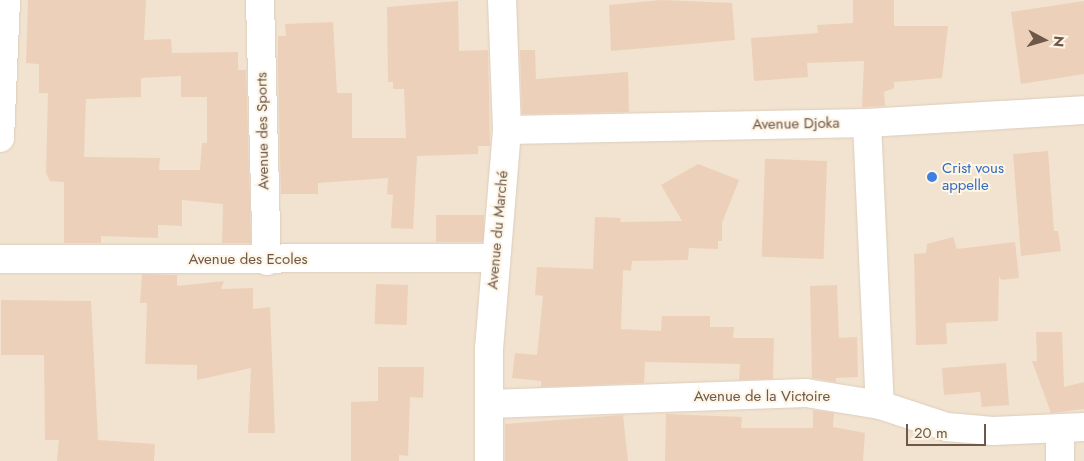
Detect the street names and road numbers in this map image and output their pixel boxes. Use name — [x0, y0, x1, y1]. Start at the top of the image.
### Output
street label: Avenue des Sports — [253, 72, 273, 190]
street label: Avenue Djoka — [752, 114, 840, 134]
street label: Avenue du Marché — [484, 170, 512, 290]
street label: Avenue des Ecoles — [189, 251, 307, 269]
street label: Avenue de la Victoire — [694, 388, 830, 406]

